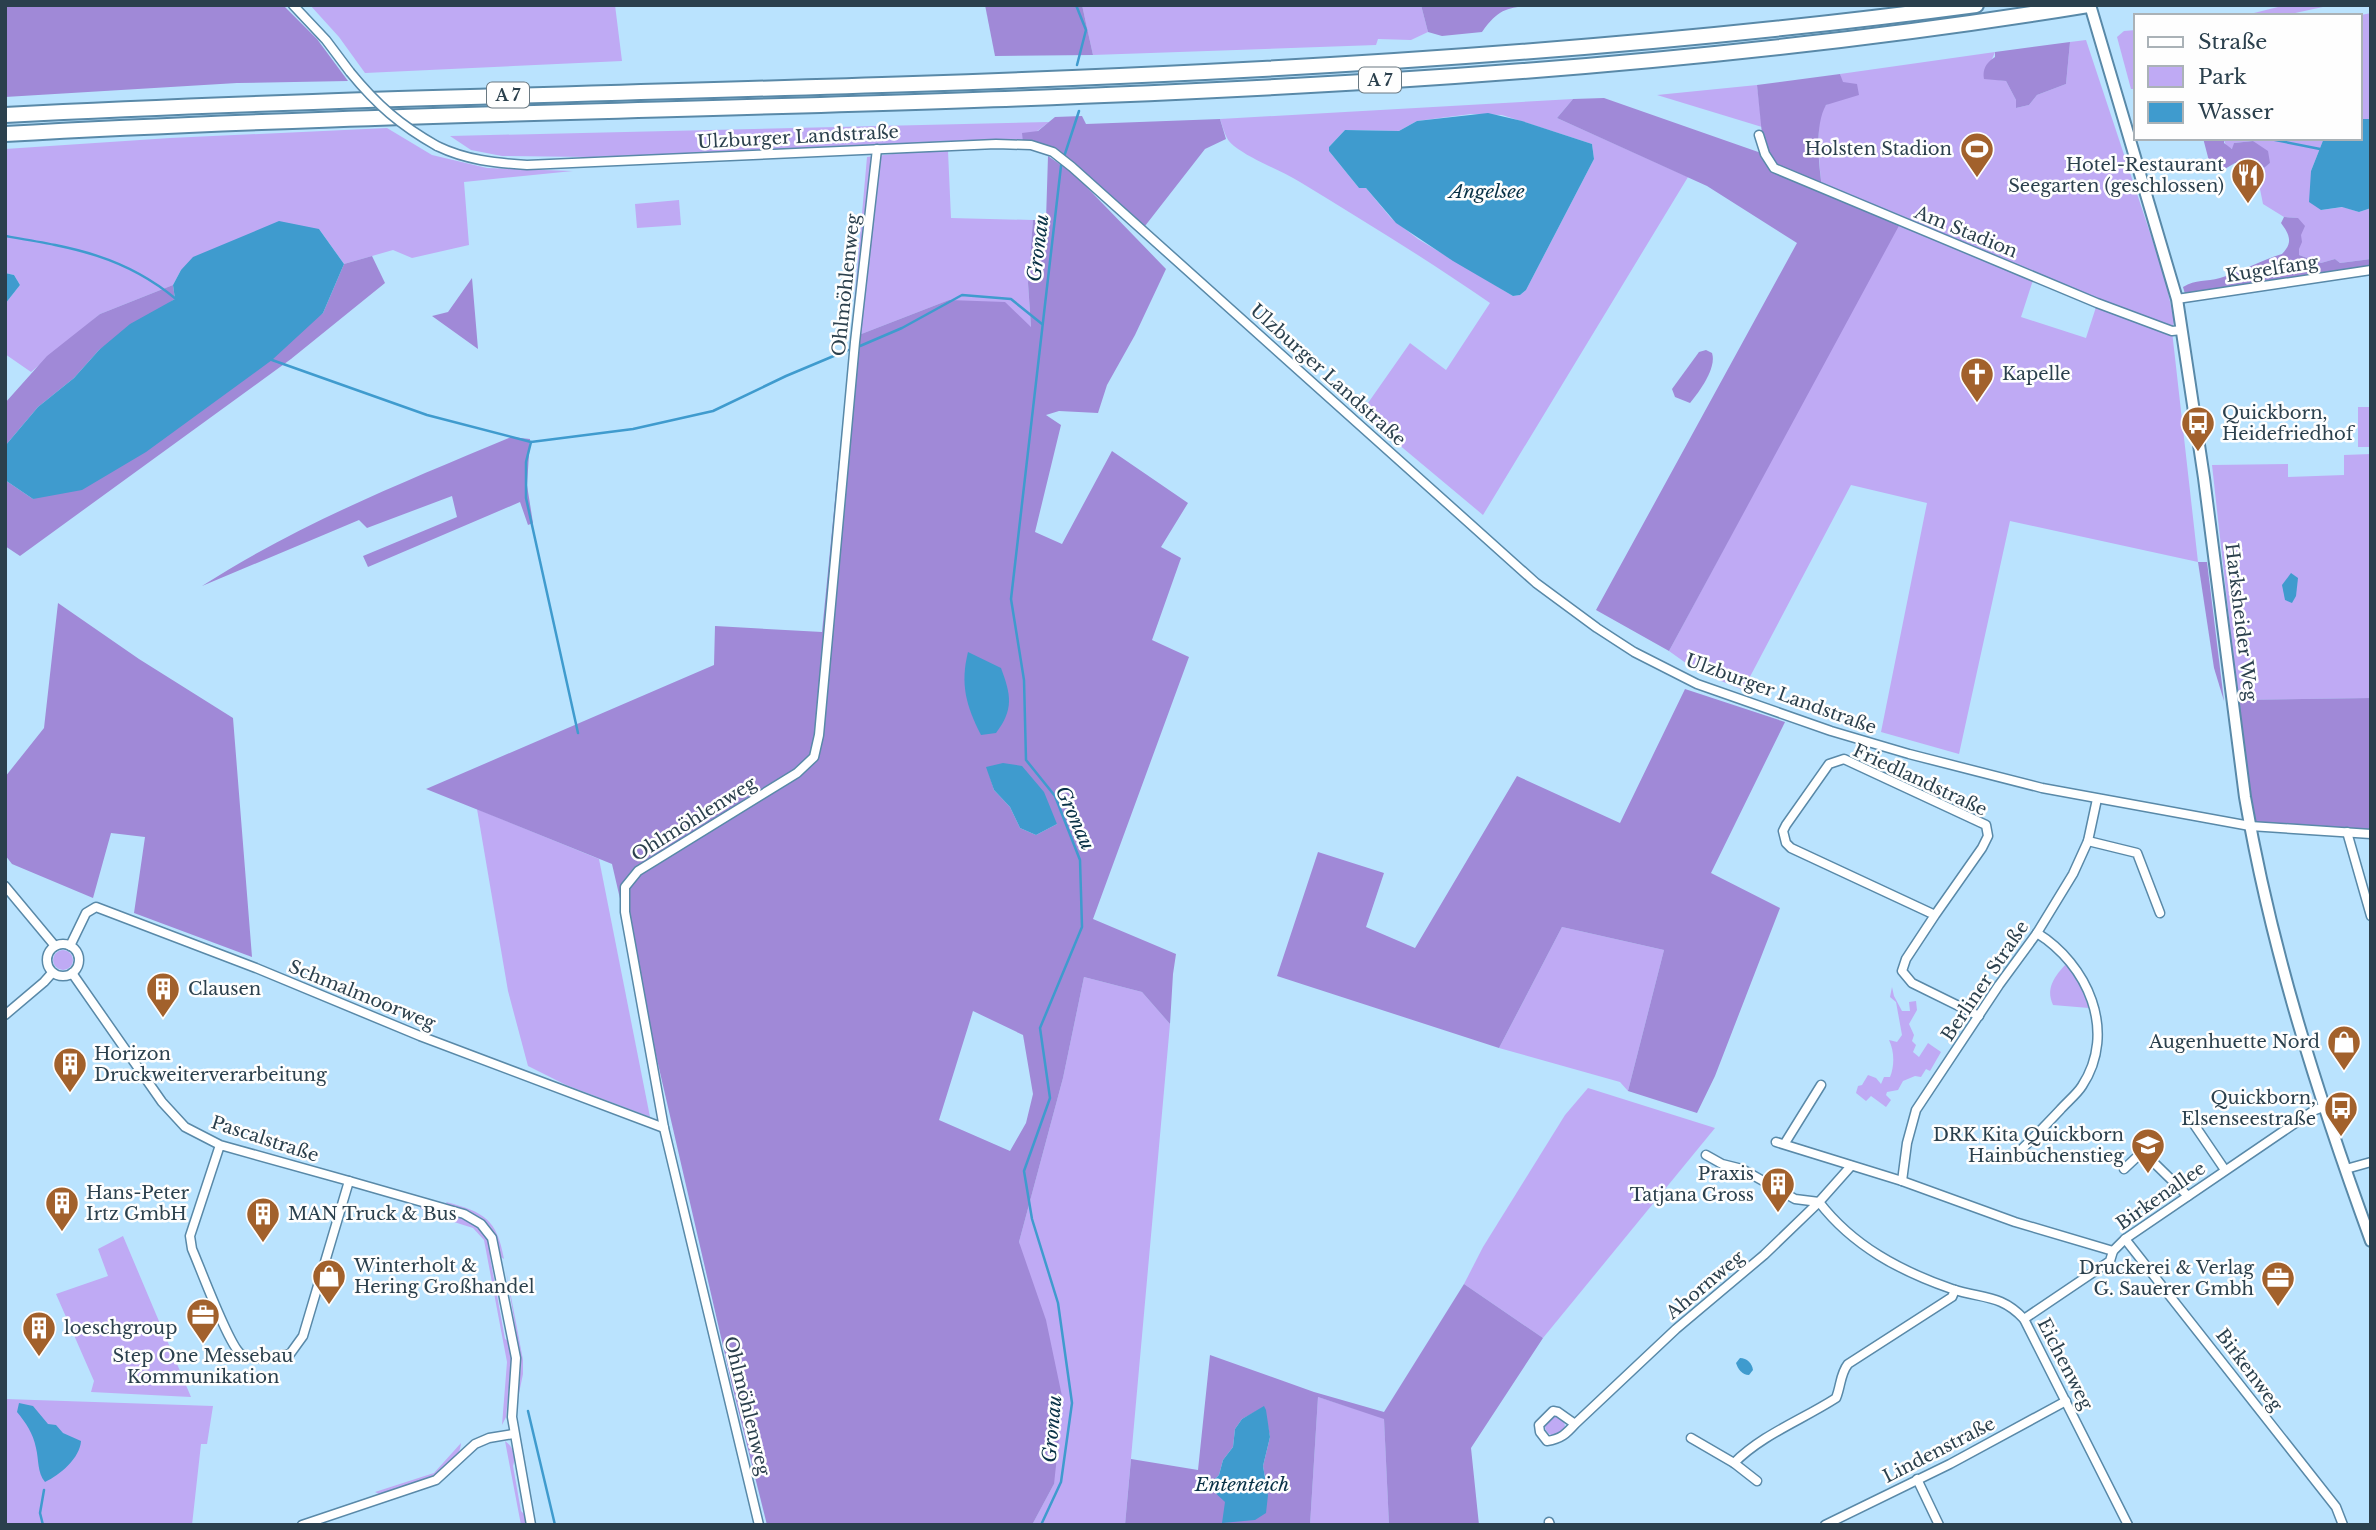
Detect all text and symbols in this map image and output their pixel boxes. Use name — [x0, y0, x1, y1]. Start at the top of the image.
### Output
legend — [2134, 14, 2362, 140]
text: Straße — [2198, 29, 2267, 55]
text: Park — [2198, 64, 2247, 90]
road number: A 7 — [1359, 68, 1401, 92]
road number: A 7 — [487, 82, 529, 108]
text: Wasser — [2197, 99, 2274, 125]
street label: Ulzburger Landstraße — [697, 121, 899, 153]
sports icon: Holsten Stadion — [1958, 130, 1996, 179]
place label: Holsten Stadion — [1805, 138, 1952, 160]
place label: Hotel-Restaurant Seegarten (geschlossen) — [2008, 154, 2224, 197]
restaurant icon: Hotel-Restaurant Seegarten (geschlossen) — [2229, 156, 2267, 205]
water label: Angelsee — [1446, 180, 1525, 203]
street label: Am Stadion — [1910, 201, 2021, 263]
street label: Ohlmöhlenweg — [828, 213, 864, 357]
water label: Gronau — [1022, 213, 1054, 283]
street label: Kugelfang — [2224, 251, 2320, 287]
street label: Ulzburger Landstraße — [1246, 299, 1410, 451]
church icon: Kapelle — [1958, 355, 1996, 404]
place label: Kapelle — [2002, 363, 2071, 385]
place label: Quickborn, Heidefriedhof — [2222, 402, 2356, 445]
bus stop icon: Quickborn, Heidefriedhof — [2179, 404, 2217, 453]
street label: Harksheider Weg — [2220, 542, 2262, 703]
street label: Ulzburger Landstraße — [1682, 649, 1880, 739]
street label: Friedlandstraße — [1849, 739, 1991, 821]
street label: Ohlmöhlenweg — [628, 772, 761, 866]
water label: Gronau — [1051, 782, 1099, 854]
street label: Berliner Straße — [1937, 917, 2033, 1045]
street label: Schmalmoorweg — [285, 956, 439, 1035]
building icon: Clausen — [144, 970, 182, 1019]
place label: Clausen — [188, 978, 261, 1000]
shop icon: Augenhuette Nord — [2325, 1023, 2363, 1072]
place label: Augenhuette Nord — [2148, 1031, 2320, 1053]
place label: Horizon Druckweiterverarbeitung — [94, 1043, 327, 1086]
building icon: Horizon Druckweiterverarbeitung — [51, 1045, 89, 1094]
place label: Quickborn, Elsenseestraße — [2181, 1087, 2316, 1130]
bus stop icon: Quickborn, Elsenseestraße — [2322, 1089, 2360, 1138]
street label: Pascalstraße — [208, 1111, 322, 1167]
place label: DRK Kita Quickborn Hainbuchenstieg — [1933, 1124, 2124, 1167]
school or university icon: DRK Kita Quickborn Hainbuchenstieg — [2129, 1126, 2167, 1175]
street label: Birkenallee — [2112, 1157, 2210, 1235]
place label: Praxis Tatjana Gross — [1630, 1163, 1754, 1206]
building icon: Praxis Tatjana Gross — [1759, 1165, 1797, 1214]
place label: Hans-Peter Irtz GmbH — [86, 1182, 190, 1225]
building icon: Hans-Peter Irtz GmbH — [43, 1184, 81, 1233]
building icon: MAN Truck & Bus — [244, 1195, 282, 1244]
place label: MAN Truck & Bus — [288, 1203, 457, 1225]
street label: Ahornweg — [1661, 1246, 1749, 1325]
place label: Winterholt & Hering Großhandel — [353, 1255, 535, 1298]
shop icon: Winterholt & Hering Großhandel — [310, 1257, 348, 1306]
place label: Druckerei & Verlag G. Sauerer Gmbh — [2079, 1257, 2254, 1300]
office icon: Druckerei & Verlag G. Sauerer Gmbh — [2259, 1259, 2297, 1308]
office icon: Step One Messebau Kommunikation — [184, 1296, 222, 1345]
building icon: loeschgroup — [20, 1309, 58, 1358]
street label: Eichenweg — [2033, 1315, 2098, 1414]
place label: loeschgroup — [64, 1317, 177, 1339]
street label: Birkenweg — [2211, 1324, 2287, 1416]
street label: Ohlmöhlenweg — [719, 1334, 775, 1478]
place label: Step One Messebau Kommunikation — [113, 1345, 293, 1388]
water label: Gronau — [1038, 1394, 1066, 1464]
street label: Lindenstraße — [1879, 1412, 1999, 1488]
water label: Ententeich — [1194, 1473, 1289, 1496]

